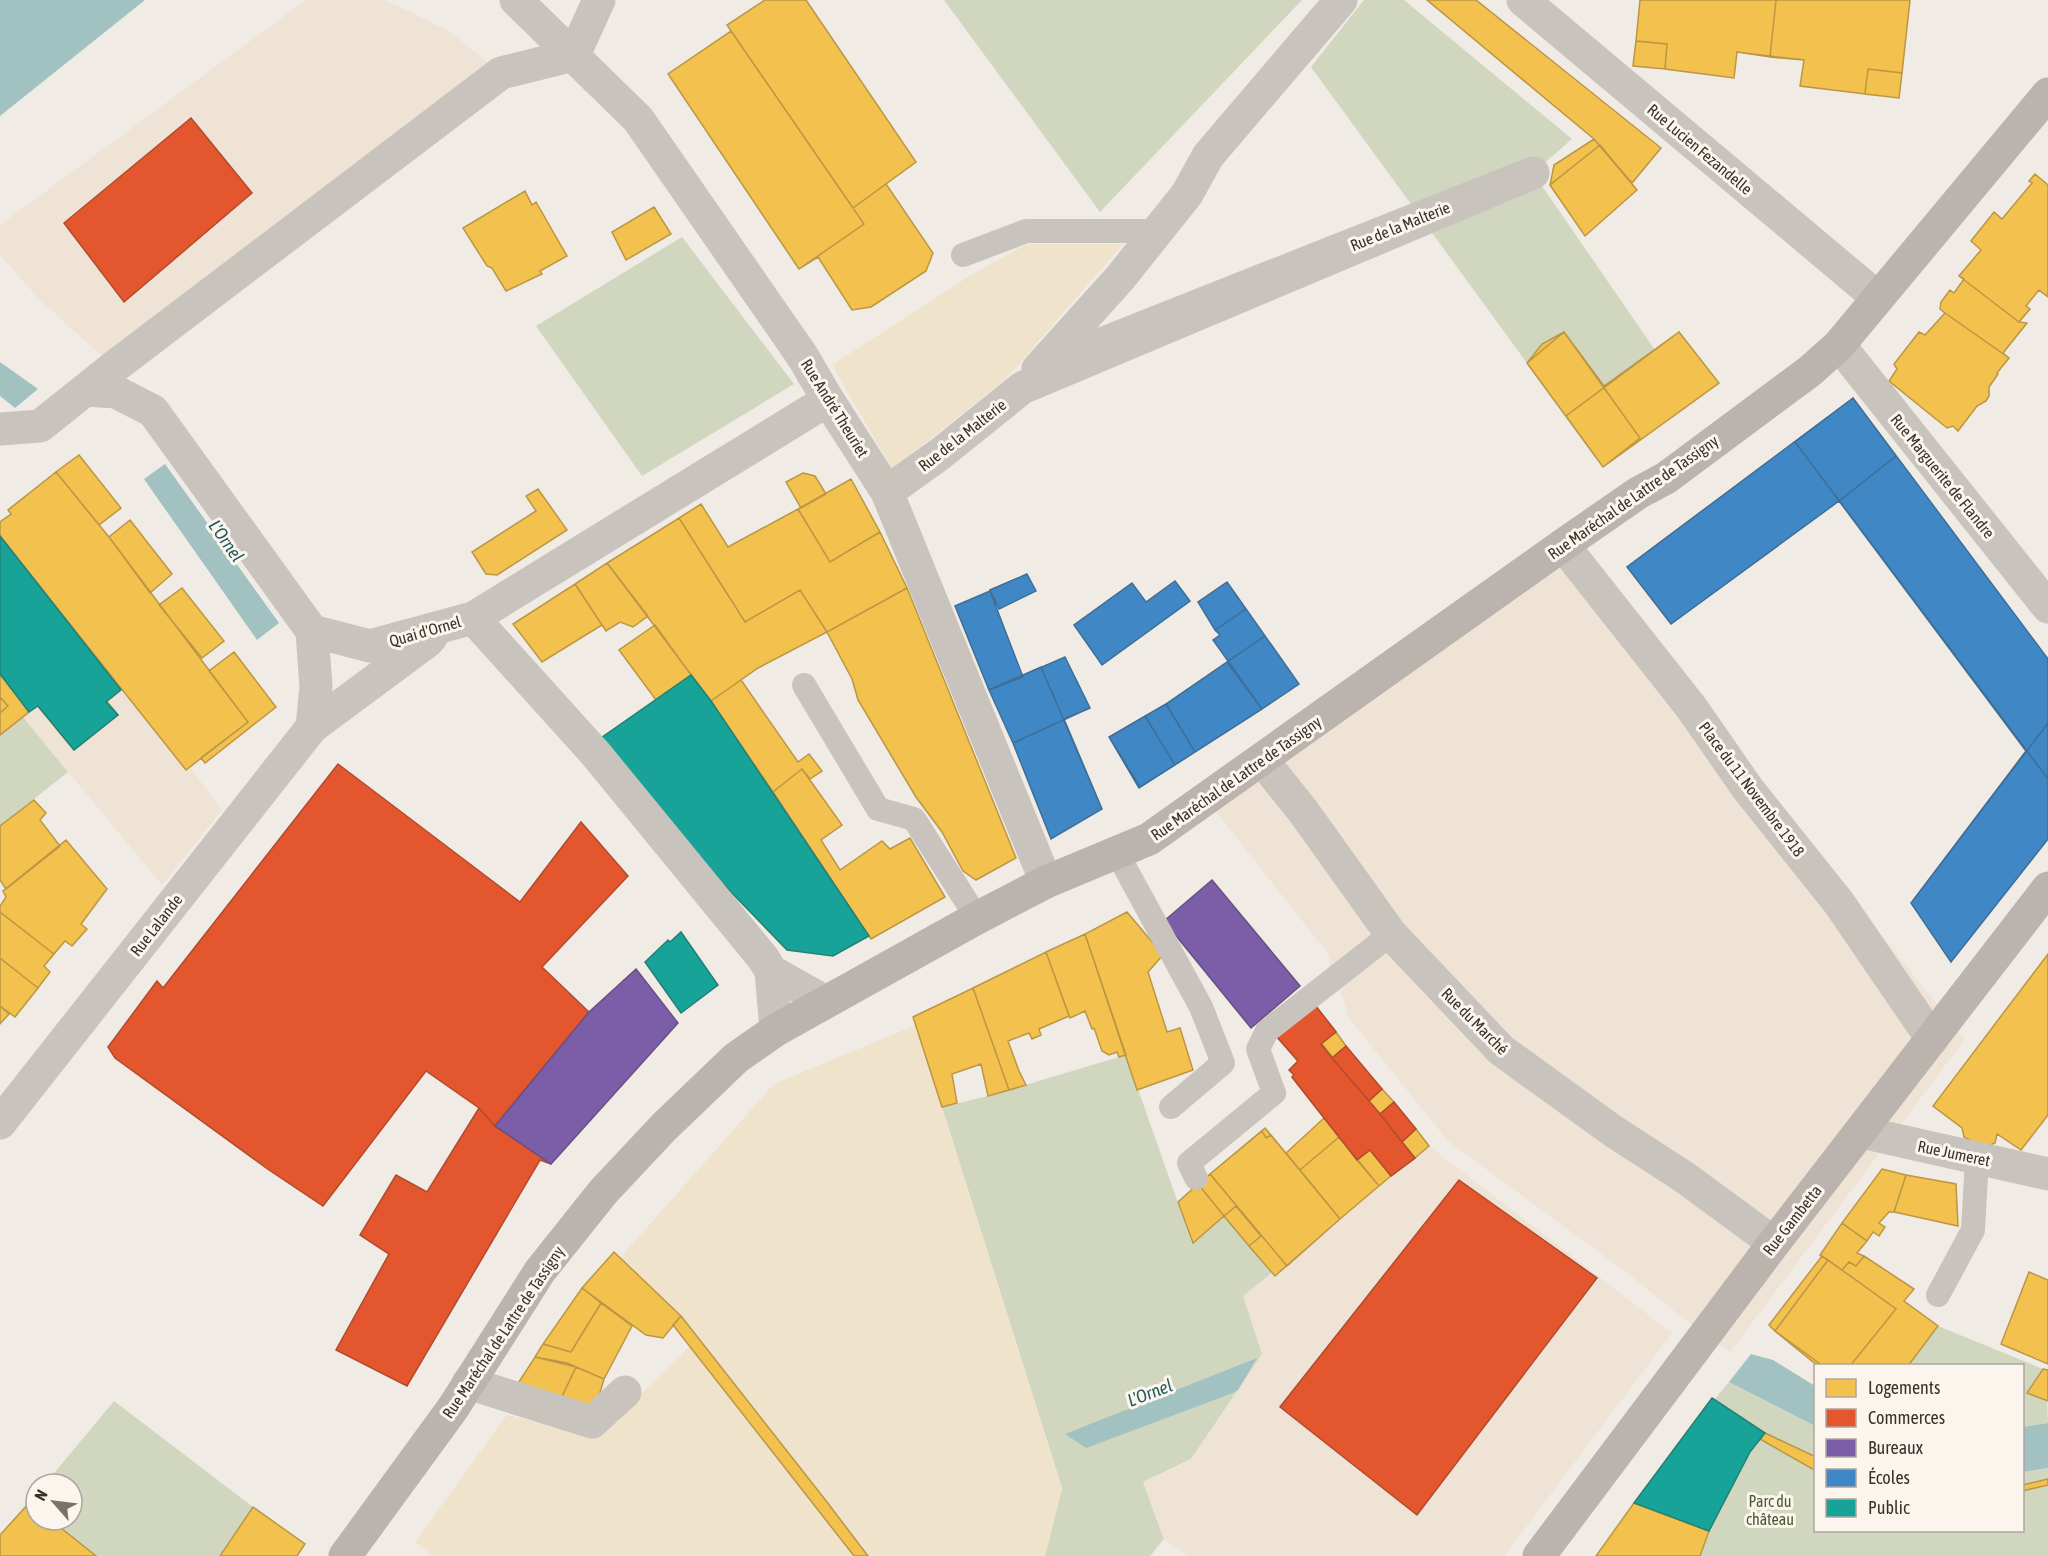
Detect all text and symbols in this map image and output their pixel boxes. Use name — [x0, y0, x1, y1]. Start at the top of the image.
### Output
street label: Rue Lucien Fezandelle — [1644, 100, 1756, 198]
street label: Rue de la Malterie — [1348, 198, 1452, 254]
street label: Rue André Theuriet — [798, 356, 873, 461]
street label: Rue de la Malterie — [915, 395, 1009, 475]
street label: Rue Marguerite de Flandre — [1887, 410, 1999, 542]
street label: Rue Maréchal de Lattre de Tassigny — [1545, 431, 1722, 564]
water label: L'Ornel — [204, 516, 248, 566]
street label: Quai d'Ornel — [387, 612, 464, 650]
street label: Rue Maréchal de Lattre de Tassigny — [1148, 712, 1325, 845]
street label: Place du 11 Novembre 1918 — [1696, 718, 1808, 860]
street label: Rue Lalande — [126, 891, 186, 959]
street label: Rue du Marché — [1438, 984, 1512, 1058]
street label: Rue Jumeret — [1916, 1137, 1992, 1170]
street label: Rue Gambetta — [1759, 1181, 1825, 1259]
street label: Rue Maréchal de Lattre de Tassigny — [439, 1242, 568, 1422]
legend — [1814, 1364, 2024, 1532]
water label: L'Ornel — [1124, 1374, 1175, 1411]
text: Logements — [1868, 1377, 1940, 1398]
text: Commerces — [1868, 1407, 1945, 1428]
text: Bureaux — [1868, 1437, 1923, 1458]
text: Écoles — [1868, 1467, 1910, 1488]
north arrow — [24, 1472, 84, 1532]
text: N — [31, 1487, 51, 1503]
park label: Parc du château — [1746, 1492, 1794, 1528]
text: Public — [1868, 1497, 1910, 1518]

